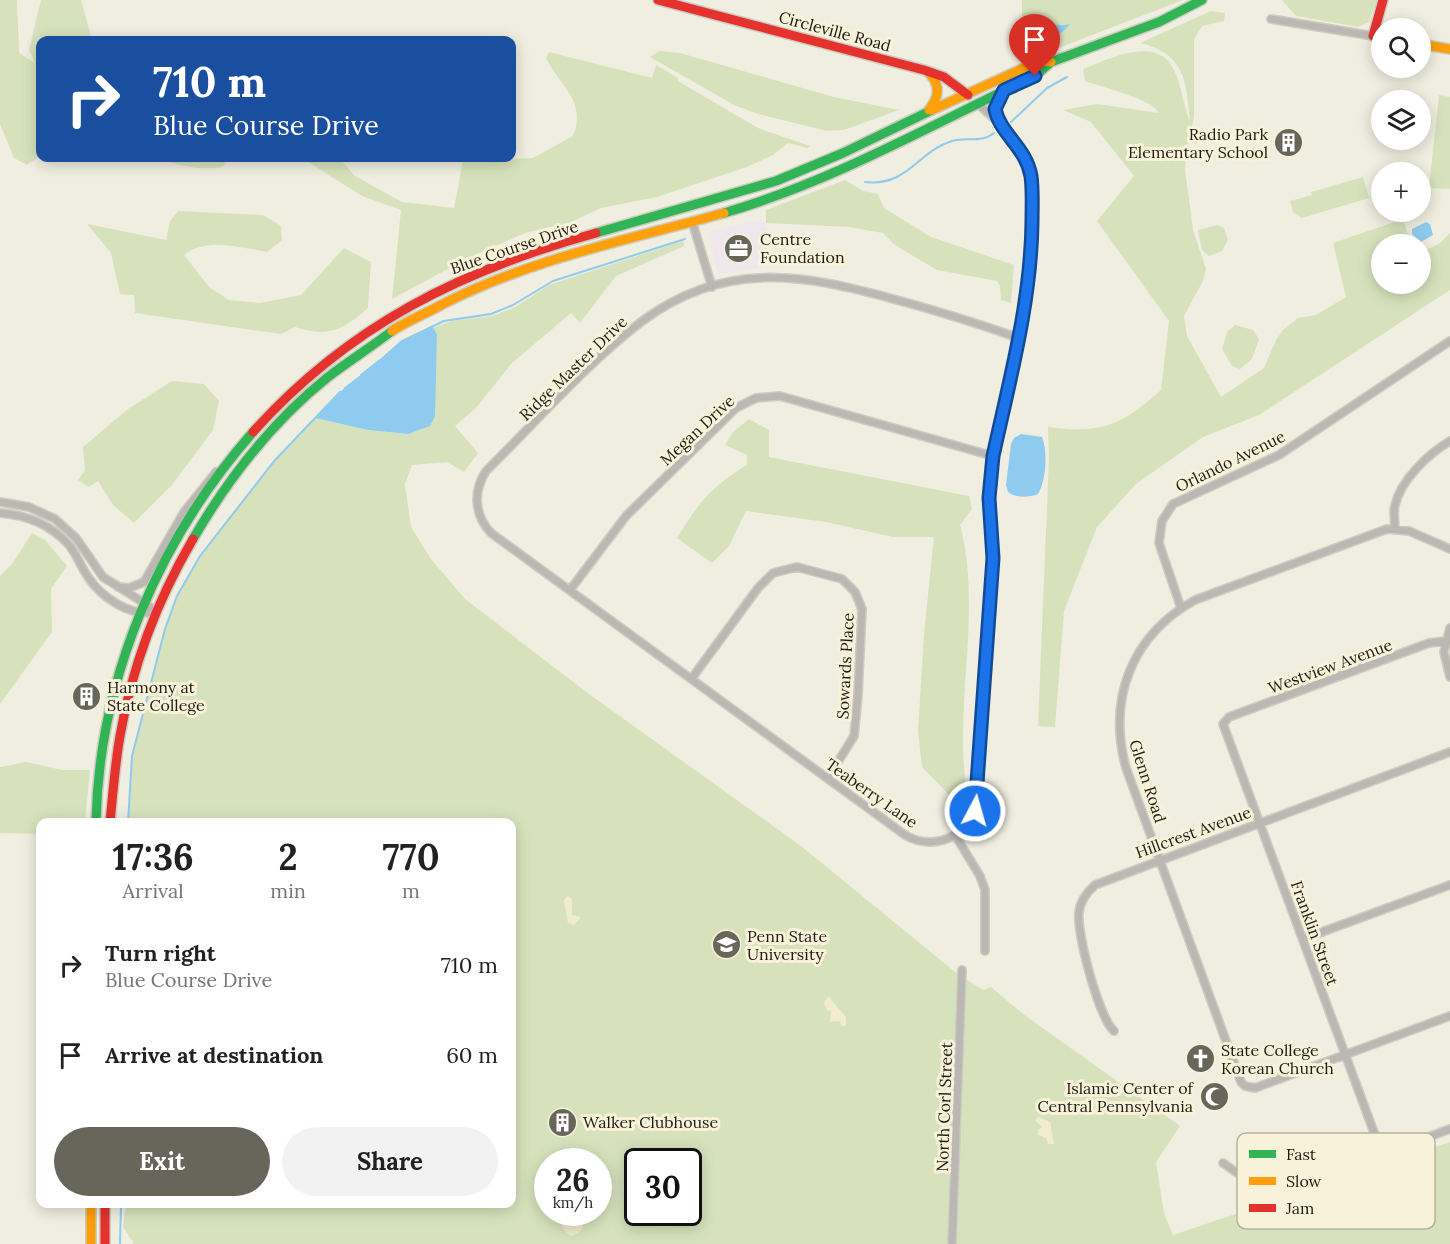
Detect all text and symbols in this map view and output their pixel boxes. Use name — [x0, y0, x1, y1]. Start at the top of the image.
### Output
street label: Circleville Road — [777, 6, 894, 56]
pin — [1009, 14, 1060, 76]
map controls — [1371, 18, 1431, 294]
button: search — [1371, 18, 1431, 78]
icon: arrive — [1018, 23, 1051, 56]
text: 710 m — [153, 55, 266, 109]
icon: right — [54, 60, 132, 138]
button: layers — [1371, 90, 1431, 150]
text: Blue Course Drive — [153, 108, 379, 142]
place label: Radio Park Elementary School — [1128, 124, 1268, 162]
building icon: Radio Park Elementary School — [1273, 127, 1305, 159]
button: + — [1371, 162, 1431, 222]
street label: Blue Course Drive — [447, 216, 581, 278]
place label: Centre Foundation — [760, 229, 845, 267]
office icon: Centre Foundation — [723, 232, 755, 264]
button: − — [1371, 234, 1431, 294]
street label: Ridge Master Drive — [515, 311, 631, 425]
street label: Megan Drive — [656, 390, 739, 469]
street label: Orlando Avenue — [1172, 426, 1288, 496]
street label: Sowards Place — [832, 612, 858, 720]
street label: Westview Avenue — [1265, 634, 1395, 698]
place label: Harmony at State College — [107, 677, 205, 715]
building icon: Harmony at State College — [70, 680, 102, 712]
street label: Glenn Road — [1125, 737, 1171, 825]
street label: Teaberry Lane — [822, 754, 922, 832]
position arrow — [943, 779, 1007, 843]
street label: Hillcrest Avenue — [1132, 802, 1254, 862]
text: 17:36 — [112, 834, 194, 880]
text: 2 — [279, 834, 298, 880]
text: 770 — [382, 834, 440, 880]
text: Arrival — [123, 878, 184, 903]
text: min — [270, 878, 306, 903]
text: m — [402, 878, 420, 903]
street label: Franklin Street — [1287, 878, 1344, 989]
place label: Penn State University — [747, 926, 827, 964]
school or university icon: Penn State University — [710, 929, 742, 961]
text: Turn right — [105, 939, 216, 967]
icon: right — [54, 949, 87, 982]
text: 710 m — [441, 951, 498, 979]
text: Blue Course Drive — [105, 967, 272, 992]
icon: arrive — [54, 1039, 87, 1072]
place label: State College Korean Church — [1221, 1040, 1334, 1078]
text: Arrive at destination — [105, 1041, 323, 1069]
text: 60 m — [446, 1041, 498, 1069]
street label: North Corl Street — [932, 1041, 956, 1172]
church icon: State College Korean Church — [1184, 1043, 1216, 1075]
place label: Islamic Center of Central Pennsylvania — [1037, 1078, 1195, 1116]
mosque icon: Islamic Center of Central Pennsylvania — [1198, 1081, 1230, 1113]
building icon: Walker Clubhouse — [546, 1106, 578, 1138]
place label: Walker Clubhouse — [583, 1112, 718, 1132]
button: Exit — [54, 1127, 270, 1196]
button: Share — [282, 1127, 498, 1196]
legend — [1237, 1133, 1435, 1229]
text: Fast — [1286, 1144, 1317, 1164]
speed limit sign: 30 — [624, 1148, 702, 1226]
text: 26 — [556, 1161, 590, 1199]
text: Slow — [1286, 1171, 1322, 1191]
text: km/h — [553, 1193, 593, 1212]
text: Jam — [1285, 1198, 1314, 1218]

